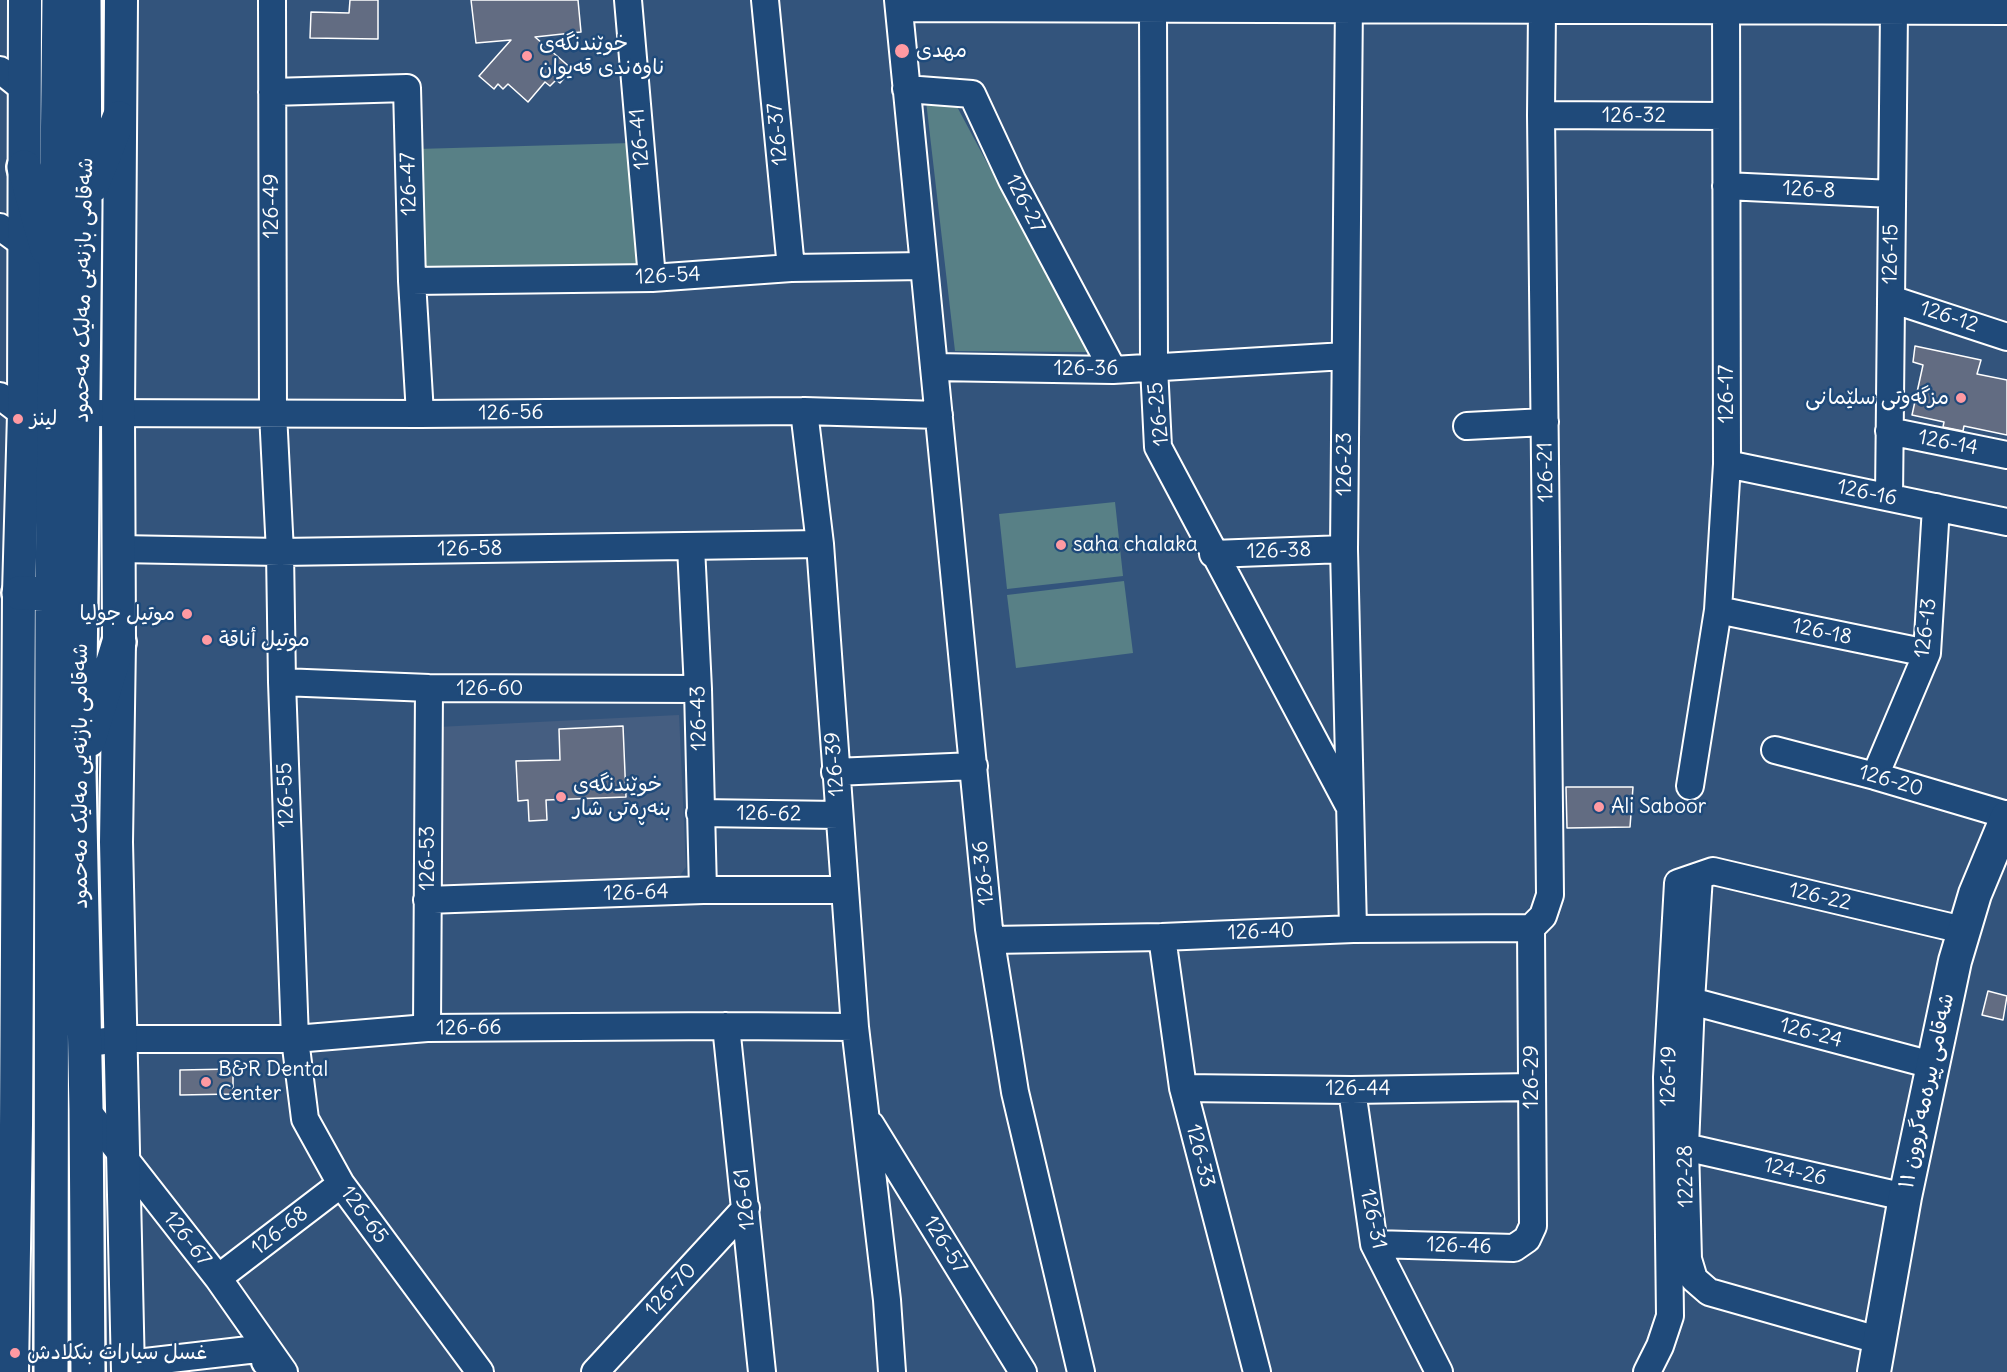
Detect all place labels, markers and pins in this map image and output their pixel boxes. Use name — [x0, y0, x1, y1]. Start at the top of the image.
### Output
place label: خوێندنگەی ناوەندی قەیوان — [539, 31, 664, 81]
place label: مهدی — [916, 38, 967, 64]
marker: مهدی — [893, 42, 911, 60]
marker: خوێندنگەی ناوەندی قەیوان — [520, 49, 534, 63]
place label: مزگەوتی سلێمانی — [1805, 385, 1949, 411]
marker: مزگەوتی سلێمانی — [1954, 391, 1968, 405]
place label: لينز — [30, 406, 57, 432]
marker: لينز — [11, 412, 25, 426]
place label: saha chalaka — [1073, 532, 1198, 558]
marker: saha chalaka — [1054, 538, 1068, 552]
place label: موتيل جوليا — [80, 601, 175, 627]
marker: موتيل جوليا — [180, 607, 194, 621]
place label: موتيل أناقة — [219, 627, 310, 653]
marker: موتيل أناقة — [200, 633, 214, 647]
place label: خوێندنگەی بنەڕەتی شار — [573, 772, 671, 822]
marker: خوێندنگەی بنەڕەتی شار — [554, 790, 568, 804]
place label: Ali Saboor — [1611, 794, 1706, 820]
marker: Ali Saboor — [1592, 800, 1606, 814]
place label: B&R Dental Center — [218, 1057, 328, 1107]
marker: B&R Dental Center — [199, 1075, 213, 1089]
place label: غسل سيارات بنكلادش — [27, 1340, 207, 1366]
marker: غسل سيارات بنكلادش — [8, 1346, 22, 1360]

